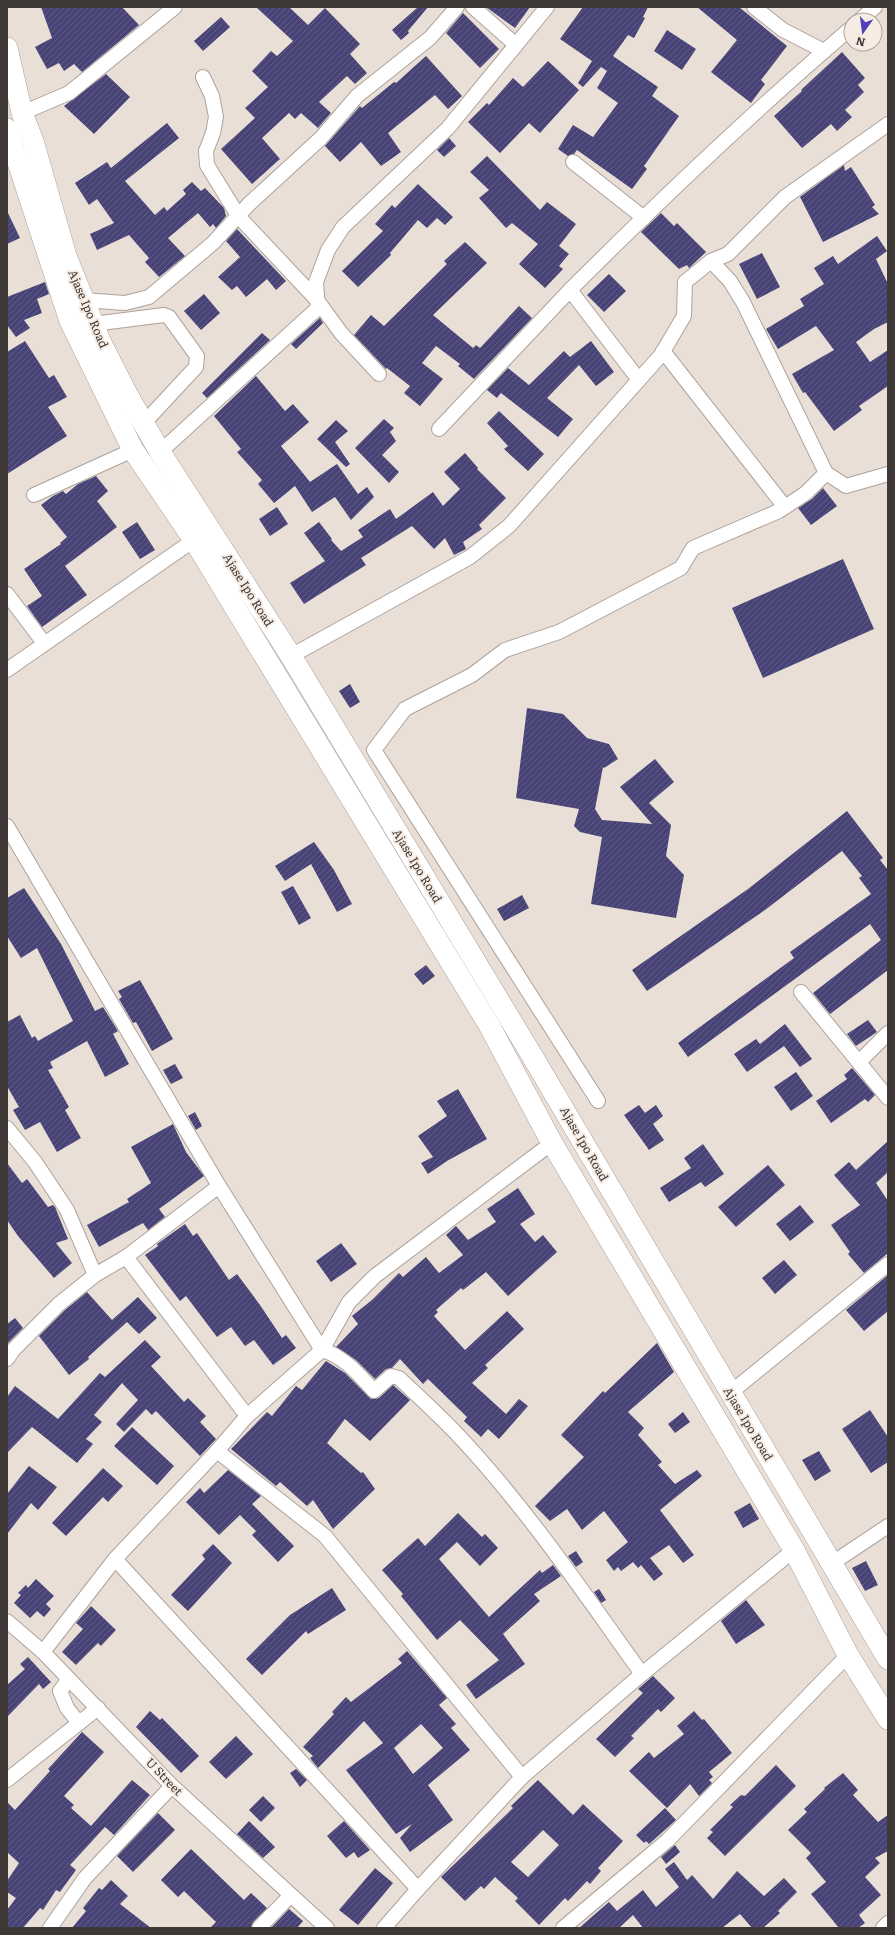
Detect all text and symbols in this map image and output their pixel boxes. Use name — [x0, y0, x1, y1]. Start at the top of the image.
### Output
north arrow — [843, 12, 883, 52]
text: N — [854, 34, 867, 52]
street label: Ajase Ipo Road — [64, 267, 114, 351]
street label: Ajase Ipo Road — [219, 549, 279, 630]
street label: Ajase Ipo Road — [389, 825, 447, 907]
street label: Ajase Ipo Road — [556, 1103, 614, 1185]
street label: Ajase Ipo Road — [720, 1383, 778, 1465]
street label: U Street — [142, 1753, 187, 1799]

